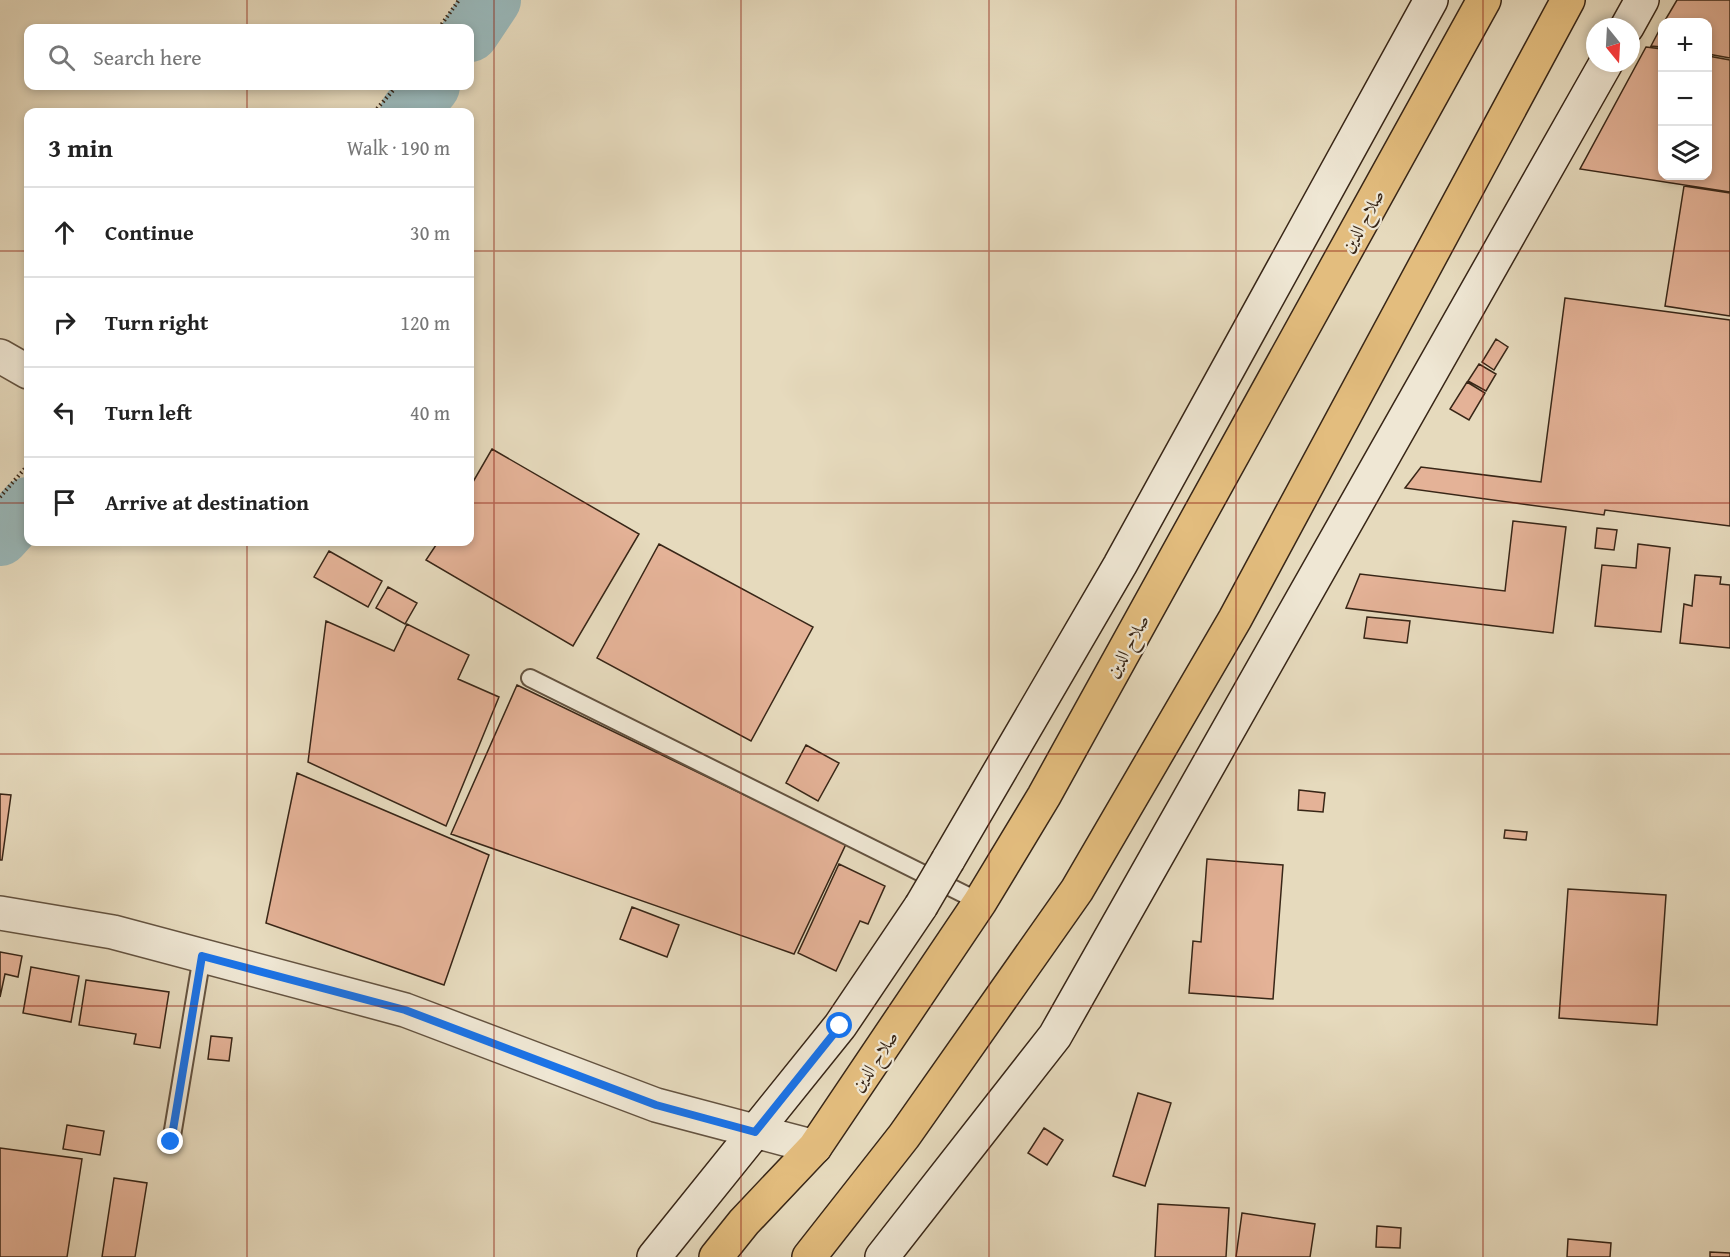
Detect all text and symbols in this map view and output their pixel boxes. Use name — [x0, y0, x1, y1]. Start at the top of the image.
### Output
north arrow — [1586, 18, 1640, 72]
map controls — [1658, 18, 1712, 180]
button: + — [1658, 18, 1712, 72]
search box — [24, 24, 474, 90]
icon: search — [45, 41, 78, 74]
text: Search here — [93, 41, 202, 73]
button: − — [1658, 72, 1712, 126]
button: layers — [1658, 126, 1712, 180]
text: 3 min — [48, 128, 113, 167]
text: Walk · 190 m — [347, 133, 450, 162]
street label: صلاح الدين — [1334, 184, 1393, 259]
icon: ahead — [48, 216, 81, 249]
text: Continue — [105, 216, 194, 248]
text: 30 m — [410, 218, 450, 247]
icon: right — [48, 306, 81, 339]
text: Turn right — [105, 306, 208, 338]
text: 120 m — [400, 308, 450, 337]
icon: left — [48, 396, 81, 429]
text: Turn left — [105, 396, 192, 428]
text: 40 m — [410, 398, 450, 427]
icon: arrive — [48, 486, 81, 519]
text: Arrive at destination — [105, 486, 309, 518]
street label: صلاح الدين — [1099, 609, 1158, 684]
route start — [826, 1012, 852, 1038]
street label: صلاح الدين — [844, 1025, 907, 1099]
route end — [157, 1128, 183, 1154]

